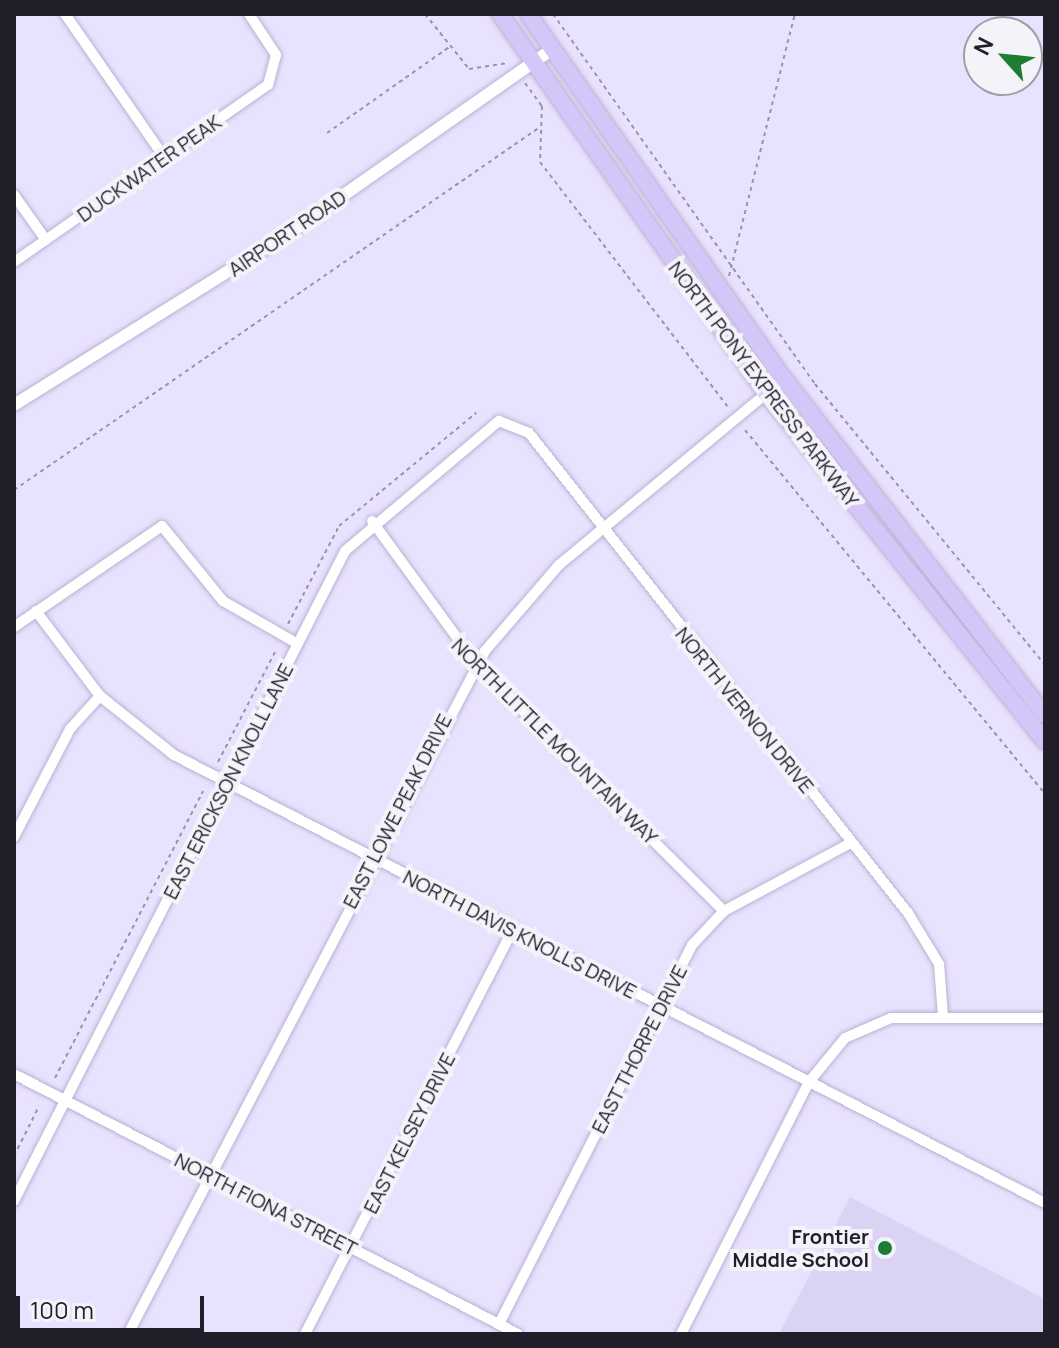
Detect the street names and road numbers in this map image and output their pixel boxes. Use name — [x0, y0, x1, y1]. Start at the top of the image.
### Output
street label: DUCKWATER PEAK — [72, 109, 226, 227]
street label: AIRPORT ROAD — [223, 185, 351, 281]
street label: NORTH PONY EXPRESS PARKWAY — [664, 256, 864, 512]
street label: NORTH VERNON DRIVE — [671, 622, 819, 798]
street label: NORTH LITTLE MOUNTAIN WAY — [447, 633, 663, 849]
street label: EAST ERICKSON KNOLL LANE — [158, 658, 298, 904]
street label: EAST LOWE PEAK DRIVE — [337, 709, 457, 913]
street label: NORTH DAVIS KNOLLS DRIVE — [399, 865, 641, 1003]
street label: EAST THORPE DRIVE — [586, 961, 692, 1137]
street label: EAST KELSEY DRIVE — [358, 1048, 460, 1218]
street label: NORTH FIONA STREET — [171, 1148, 361, 1260]

